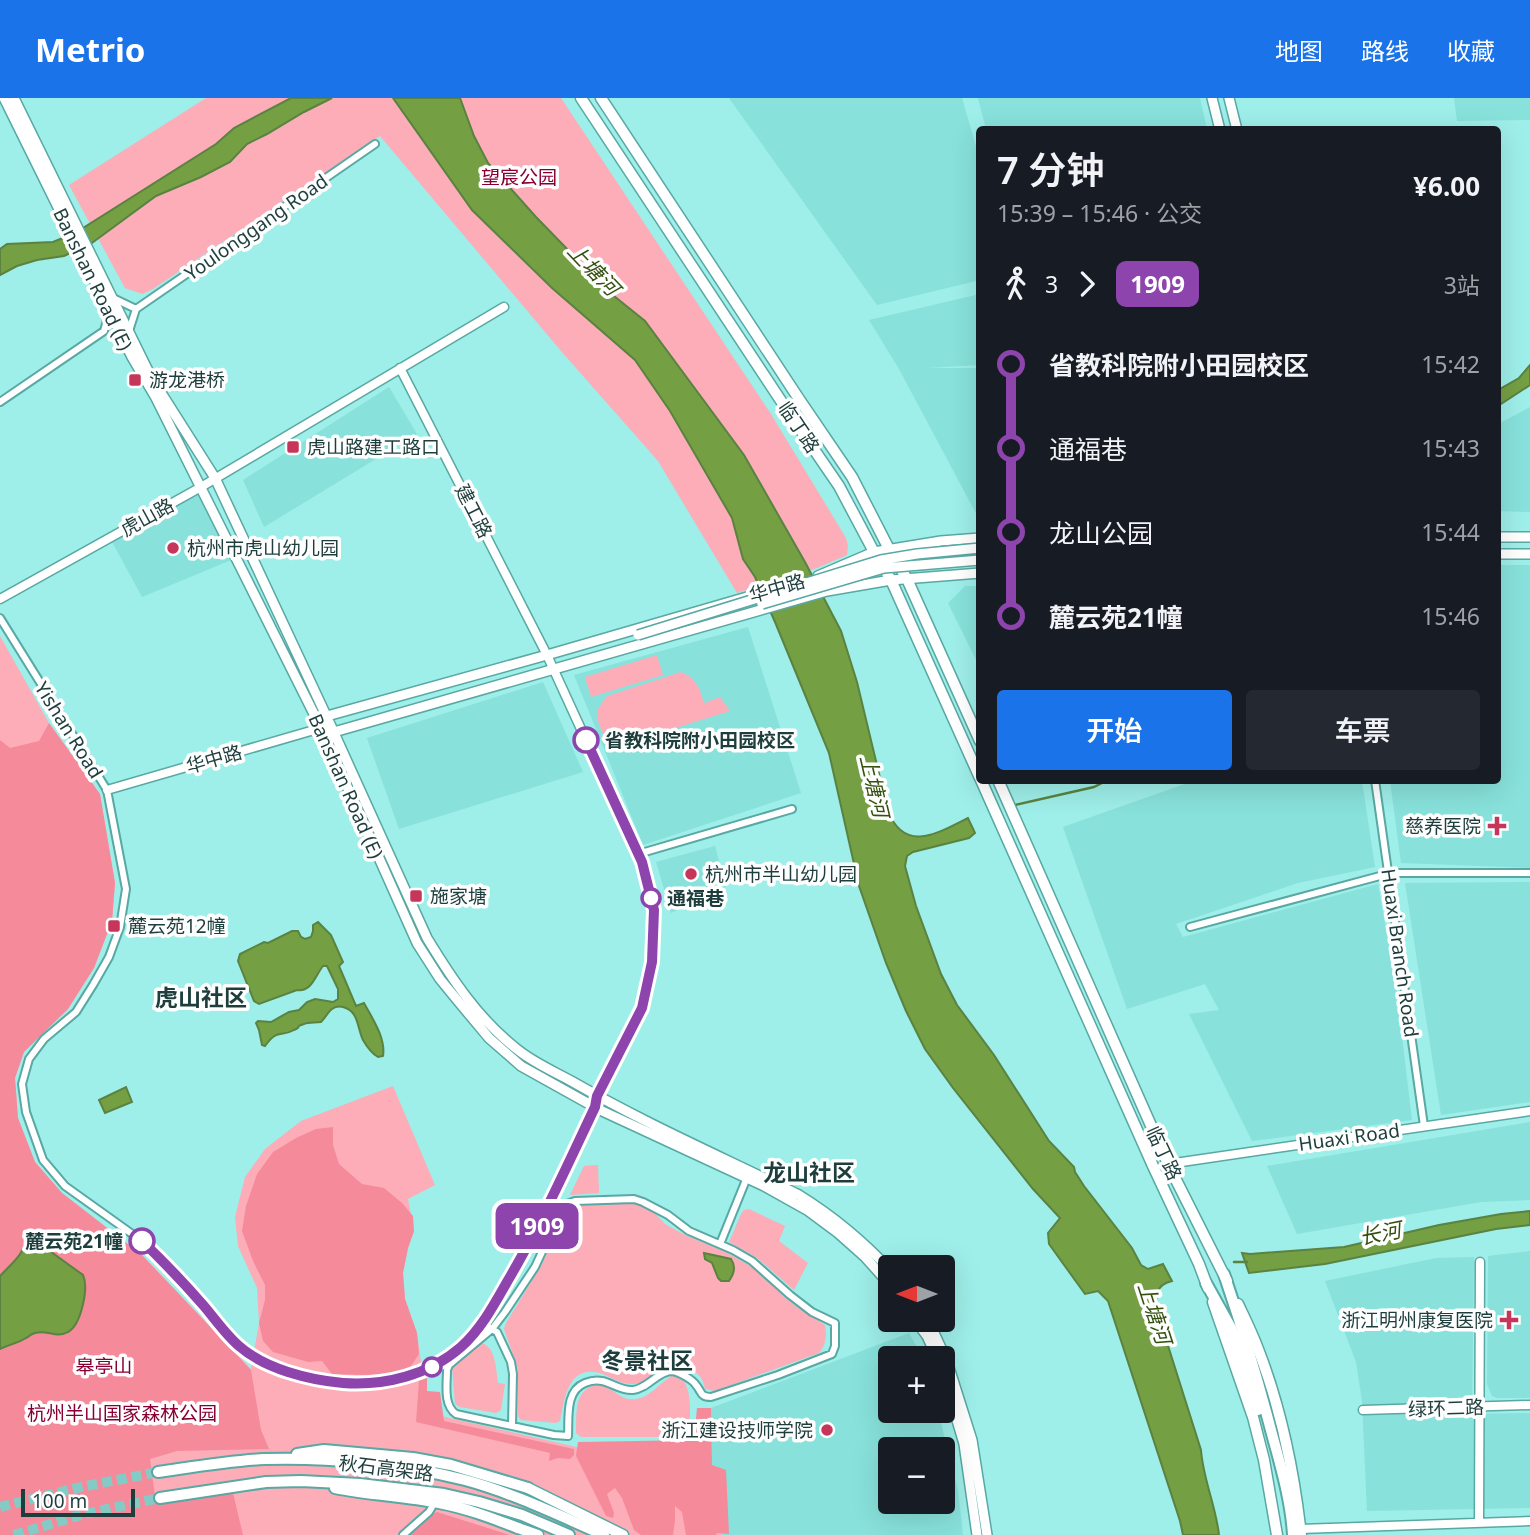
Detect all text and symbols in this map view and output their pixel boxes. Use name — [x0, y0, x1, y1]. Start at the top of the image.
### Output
text: Metrio — [35, 27, 145, 72]
text: 地图 — [1275, 34, 1323, 67]
text: 路线 — [1361, 34, 1409, 67]
text: 收藏 — [1447, 34, 1495, 67]
text: 7 分钟 — [997, 143, 1105, 195]
park label: 望宸公园 — [481, 164, 557, 190]
street label: Youlonggang Road — [179, 168, 333, 286]
text: ¥6.00 — [1413, 168, 1480, 204]
text: 15:39 – 15:46 · 公交 — [997, 197, 1202, 229]
street label: Banshan Road (E) — [47, 203, 139, 355]
water label: 上塘河 — [562, 237, 629, 304]
icon: walk — [997, 265, 1035, 303]
icon: forward — [1068, 265, 1106, 303]
text: 1909 — [1130, 267, 1185, 300]
text: 3 — [1045, 268, 1058, 300]
text: 3站 — [1444, 269, 1480, 301]
text: 省教科院附小田园校区 — [1049, 347, 1309, 383]
text: 15:42 — [1421, 348, 1480, 380]
place label: 游龙港桥 — [149, 367, 225, 393]
marker: 游龙港桥 — [127, 372, 143, 388]
street label: 临丁路 — [772, 396, 826, 458]
text: 通福巷 — [1049, 431, 1127, 467]
text: 15:43 — [1421, 432, 1480, 464]
place label: 虎山路建工路口 — [307, 434, 440, 460]
marker: 虎山路建工路口 — [285, 439, 301, 455]
street label: 建工路 — [449, 480, 499, 542]
street label: 虎山路 — [116, 492, 178, 542]
text: 龙山公园 — [1049, 515, 1153, 551]
text: 15:44 — [1421, 516, 1480, 548]
place label: 杭州市虎山幼儿园 — [187, 535, 339, 561]
marker: 杭州市虎山幼儿园 — [165, 540, 181, 556]
street label: 华中路 — [746, 568, 808, 608]
text: 麓云苑21幢 — [1049, 599, 1183, 635]
text: 15:46 — [1421, 600, 1480, 632]
street label: Yishan Road — [29, 677, 109, 783]
button: 开始 — [997, 690, 1232, 770]
button: 车票 — [1246, 690, 1480, 770]
street label: Banshan Road (E) — [303, 710, 389, 862]
marker: 省教科院附小田园校区 — [573, 727, 599, 753]
place label: 省教科院附小田园校区 — [605, 727, 795, 753]
street label: 华中路 — [183, 739, 245, 779]
water label: 上塘河 — [854, 752, 897, 824]
place label: 慈养医院 — [1405, 813, 1481, 839]
marker: 慈养医院 — [1487, 816, 1507, 836]
place label: 杭州市半山幼儿园 — [705, 861, 857, 887]
marker: 杭州市半山幼儿园 — [683, 866, 699, 882]
street label: Huaxi Branch Road — [1375, 867, 1425, 1039]
place label: 施家塘 — [430, 883, 487, 909]
place label: 通福巷 — [667, 885, 725, 911]
marker: 施家塘 — [408, 888, 424, 904]
marker: 通福巷 — [641, 888, 661, 908]
place label: 麓云苑12幢 — [128, 913, 226, 939]
marker: 麓云苑12幢 — [106, 918, 122, 934]
district label: 虎山社区 — [155, 981, 247, 1013]
street label: Huaxi Road — [1297, 1117, 1401, 1157]
street label: 临丁路 — [1140, 1122, 1188, 1184]
district label: 龙山社区 — [763, 1156, 855, 1188]
line badge: 1909 — [488, 1203, 586, 1249]
text: 1909 — [510, 1209, 564, 1242]
water label: 长河 — [1357, 1214, 1407, 1251]
place label: 麓云苑21幢 — [25, 1228, 123, 1254]
marker: 麓云苑21幢 — [129, 1228, 155, 1254]
north arrow — [878, 1255, 956, 1332]
map controls — [878, 1255, 955, 1514]
water label: 上塘河 — [1132, 1279, 1179, 1351]
place label: 浙江明州康复医院 — [1341, 1307, 1493, 1333]
marker: 浙江明州康复医院 — [1499, 1310, 1519, 1330]
district label: 冬景社区 — [601, 1344, 693, 1376]
button: + — [878, 1346, 955, 1423]
park label: 皋亭山 — [75, 1353, 133, 1379]
unlabelled marker — [422, 1357, 442, 1377]
street label: 绿环二路 — [1408, 1394, 1484, 1422]
park label: 杭州半山国家森林公园 — [27, 1400, 217, 1426]
place label: 浙江建设技师学院 — [661, 1417, 813, 1443]
marker: 浙江建设技师学院 — [819, 1422, 835, 1438]
button: − — [878, 1437, 955, 1514]
street label: 秋石高架路 — [337, 1449, 435, 1487]
scale bar — [21, 1486, 135, 1518]
text: 100 m — [32, 1488, 87, 1514]

